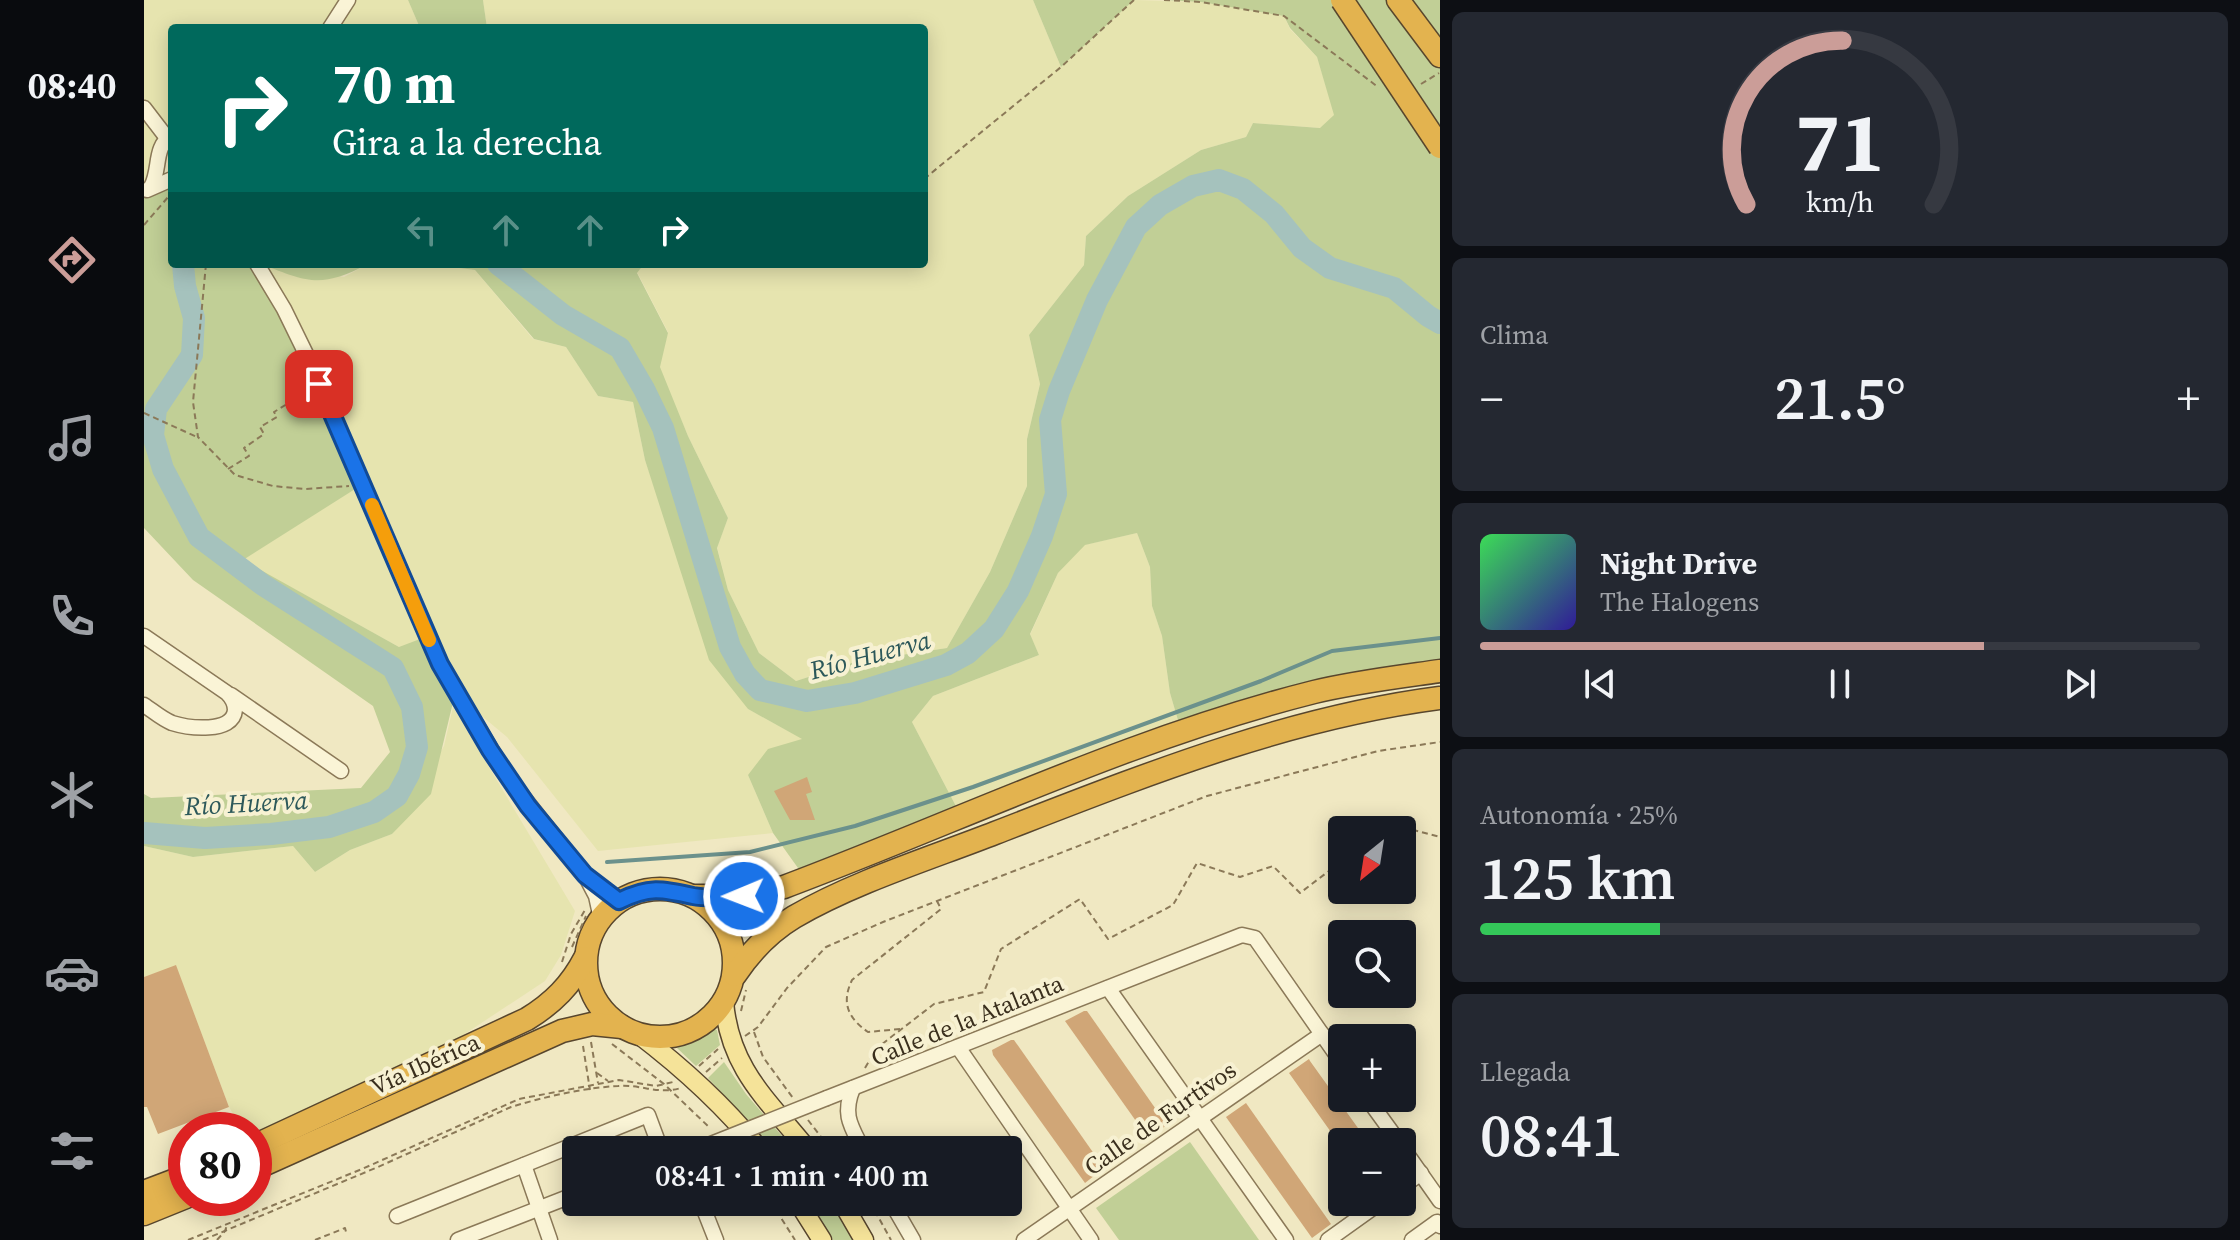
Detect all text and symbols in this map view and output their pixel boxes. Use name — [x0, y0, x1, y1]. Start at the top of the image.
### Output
text: 70 m — [332, 45, 455, 122]
icon: right — [200, 56, 304, 160]
text: 08:40 — [28, 61, 116, 110]
text: 71 — [1795, 84, 1885, 198]
text: Gira a la derecha — [332, 118, 602, 167]
text: km/h — [1806, 182, 1874, 222]
icon: left — [400, 208, 444, 252]
icon: ahead — [484, 208, 528, 252]
icon: ahead — [568, 208, 612, 252]
icon: right — [652, 208, 696, 252]
icon: directions — [44, 232, 100, 288]
text: Clima — [1480, 317, 1549, 353]
pin — [285, 350, 353, 418]
text: 21.5° — [1774, 357, 1906, 439]
icon: arrive — [297, 362, 341, 406]
text: − — [1480, 368, 1503, 429]
text: + — [2177, 368, 2200, 429]
icon: music — [44, 410, 100, 466]
text: Night Drive — [1600, 543, 1757, 584]
text: The Halogens — [1600, 584, 1759, 620]
icon: phone — [44, 588, 100, 644]
water label: Río Huerva — [805, 621, 935, 689]
icon: previous — [1578, 662, 1622, 706]
icon: pause — [1818, 662, 1862, 706]
icon: next — [2058, 662, 2102, 706]
icon: climate — [44, 767, 100, 823]
water label: Río Huerva — [182, 782, 309, 824]
text: Autonomía · 25% — [1480, 797, 1678, 833]
north arrow — [1328, 816, 1416, 904]
map controls — [1328, 816, 1416, 1216]
text: 125 km — [1480, 837, 1676, 919]
position arrow — [702, 854, 786, 938]
button: search — [1328, 920, 1416, 1008]
icon: car — [44, 945, 100, 1001]
street label: Calle de la Atalanta — [866, 966, 1069, 1074]
button: + — [1328, 1024, 1416, 1112]
street label: Vía Ibérica — [365, 1025, 486, 1103]
street label: Calle de Furtivos — [1077, 1053, 1243, 1183]
text: Llegada — [1480, 1054, 1570, 1090]
text: 08:41 — [1480, 1094, 1623, 1176]
speed limit sign: 80 — [168, 1112, 272, 1216]
icon: filters — [44, 1123, 100, 1179]
button: − — [1328, 1128, 1416, 1216]
text: 08:41 · 1 min · 400 m — [655, 1155, 929, 1196]

